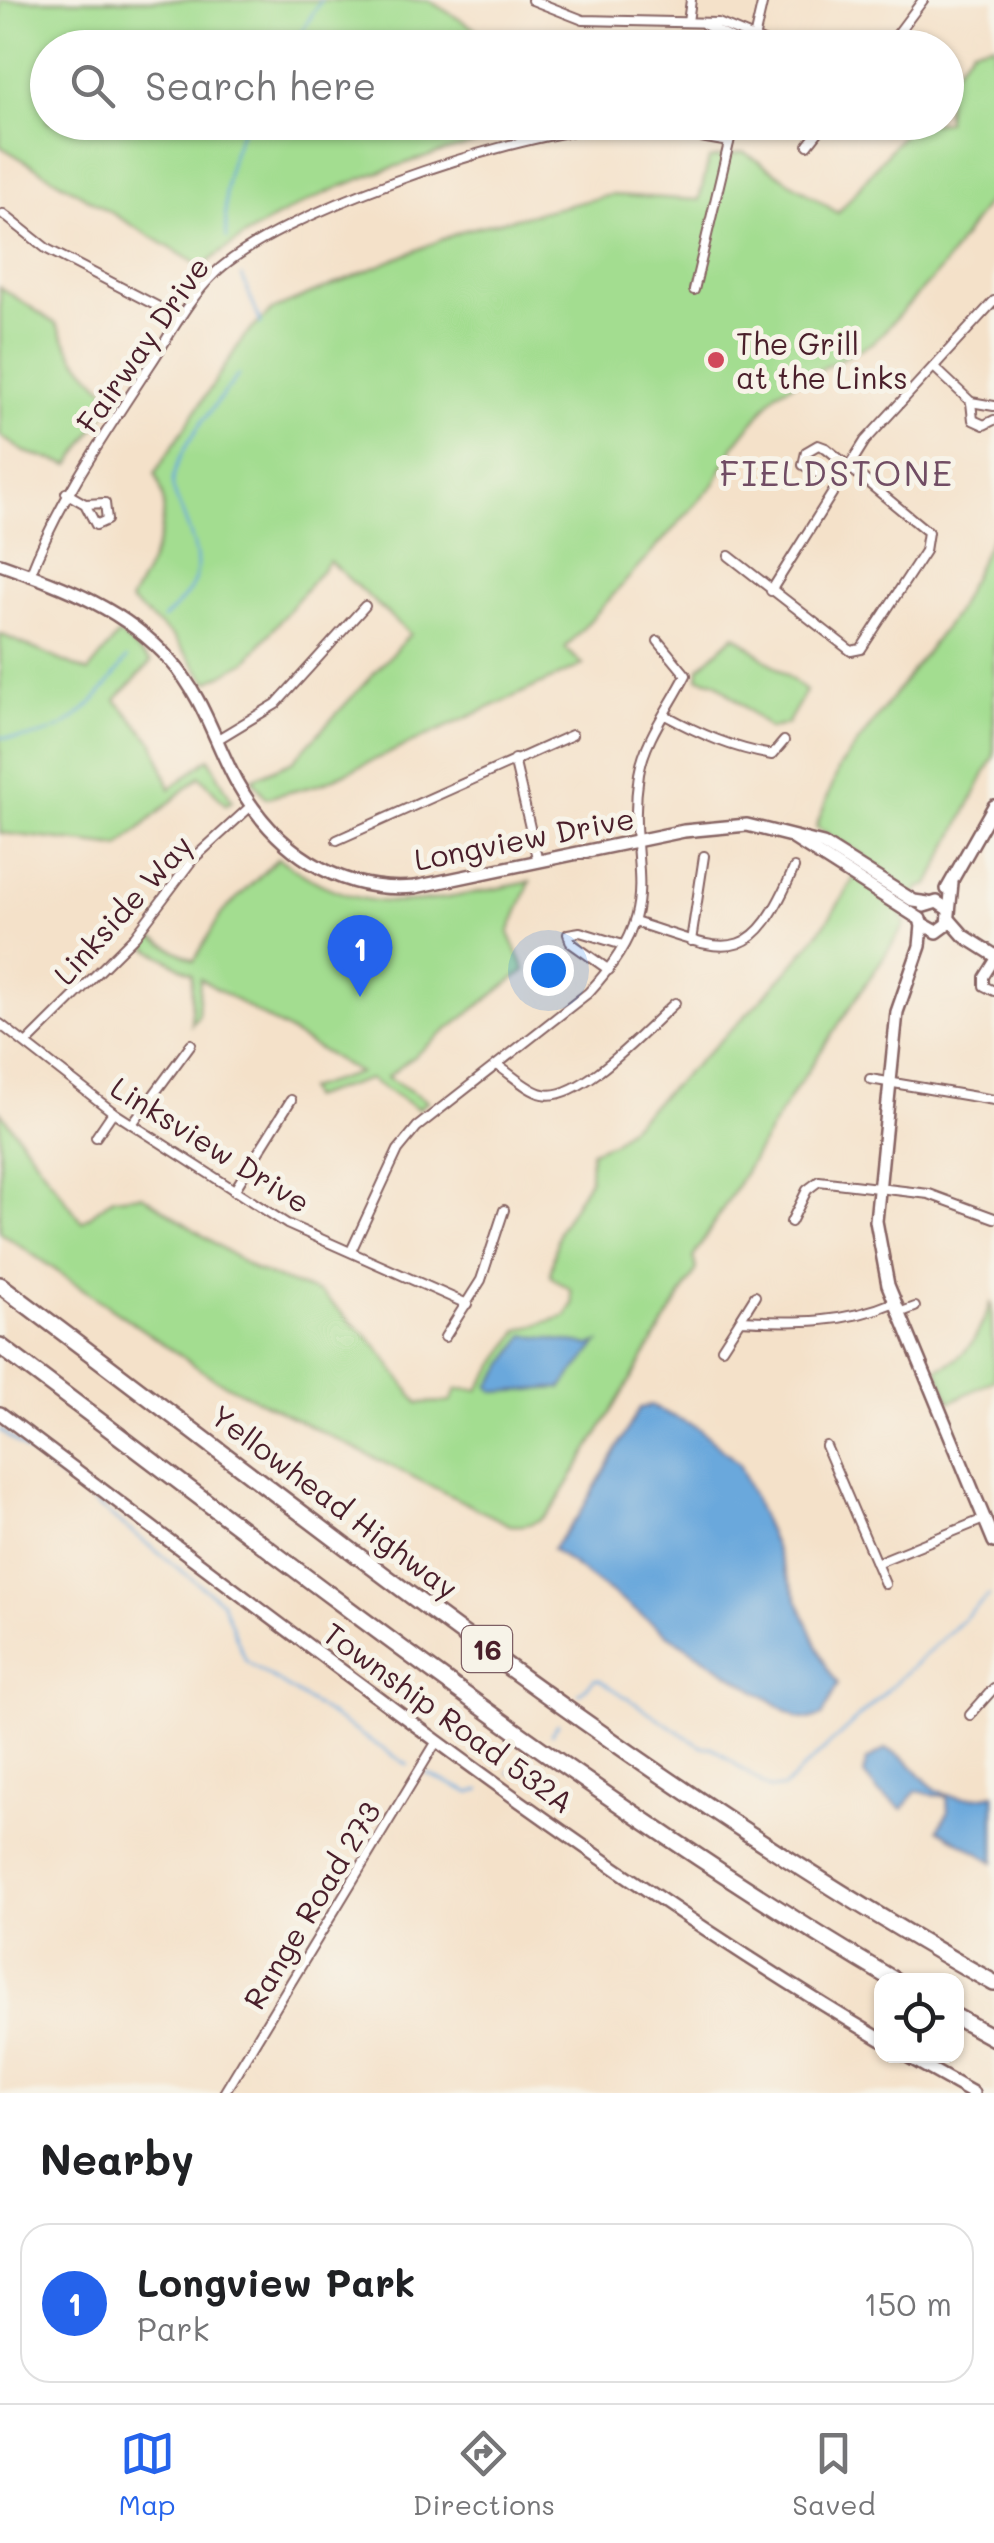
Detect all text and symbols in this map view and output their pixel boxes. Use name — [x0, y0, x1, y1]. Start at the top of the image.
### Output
search box — [30, 30, 964, 140]
icon: search — [65, 58, 120, 113]
text: Search here — [145, 60, 376, 110]
street label: Fairway Drive — [66, 248, 218, 440]
place label: The Grill at the Links — [736, 323, 908, 397]
marker: The Grill at the Links — [705, 349, 727, 371]
district label: FIELDSTONE — [719, 449, 955, 495]
street label: Longview Drive — [411, 797, 637, 879]
street label: Linkside Way — [44, 825, 200, 993]
pin: 1 — [328, 914, 392, 997]
your location — [523, 945, 574, 996]
street label: Linksview Drive — [104, 1067, 318, 1221]
street label: Yellowhead Highway — [203, 1395, 467, 1607]
street label: Township Road 532A — [316, 1613, 582, 1821]
road number: 16 — [462, 1626, 512, 1672]
street label: Range Road 273 — [233, 1794, 389, 2016]
map controls — [874, 1973, 964, 2063]
button: locate — [874, 1973, 964, 2063]
text: Nearby — [40, 2131, 194, 2186]
text: Longview Park — [137, 2257, 415, 2307]
text: 1 — [67, 2282, 82, 2324]
text: 150 m — [864, 2282, 952, 2324]
text: Park — [137, 2307, 210, 2349]
tab: Map — [119, 2426, 176, 2522]
tab: Directions — [413, 2426, 555, 2522]
tab: Saved — [792, 2426, 875, 2522]

